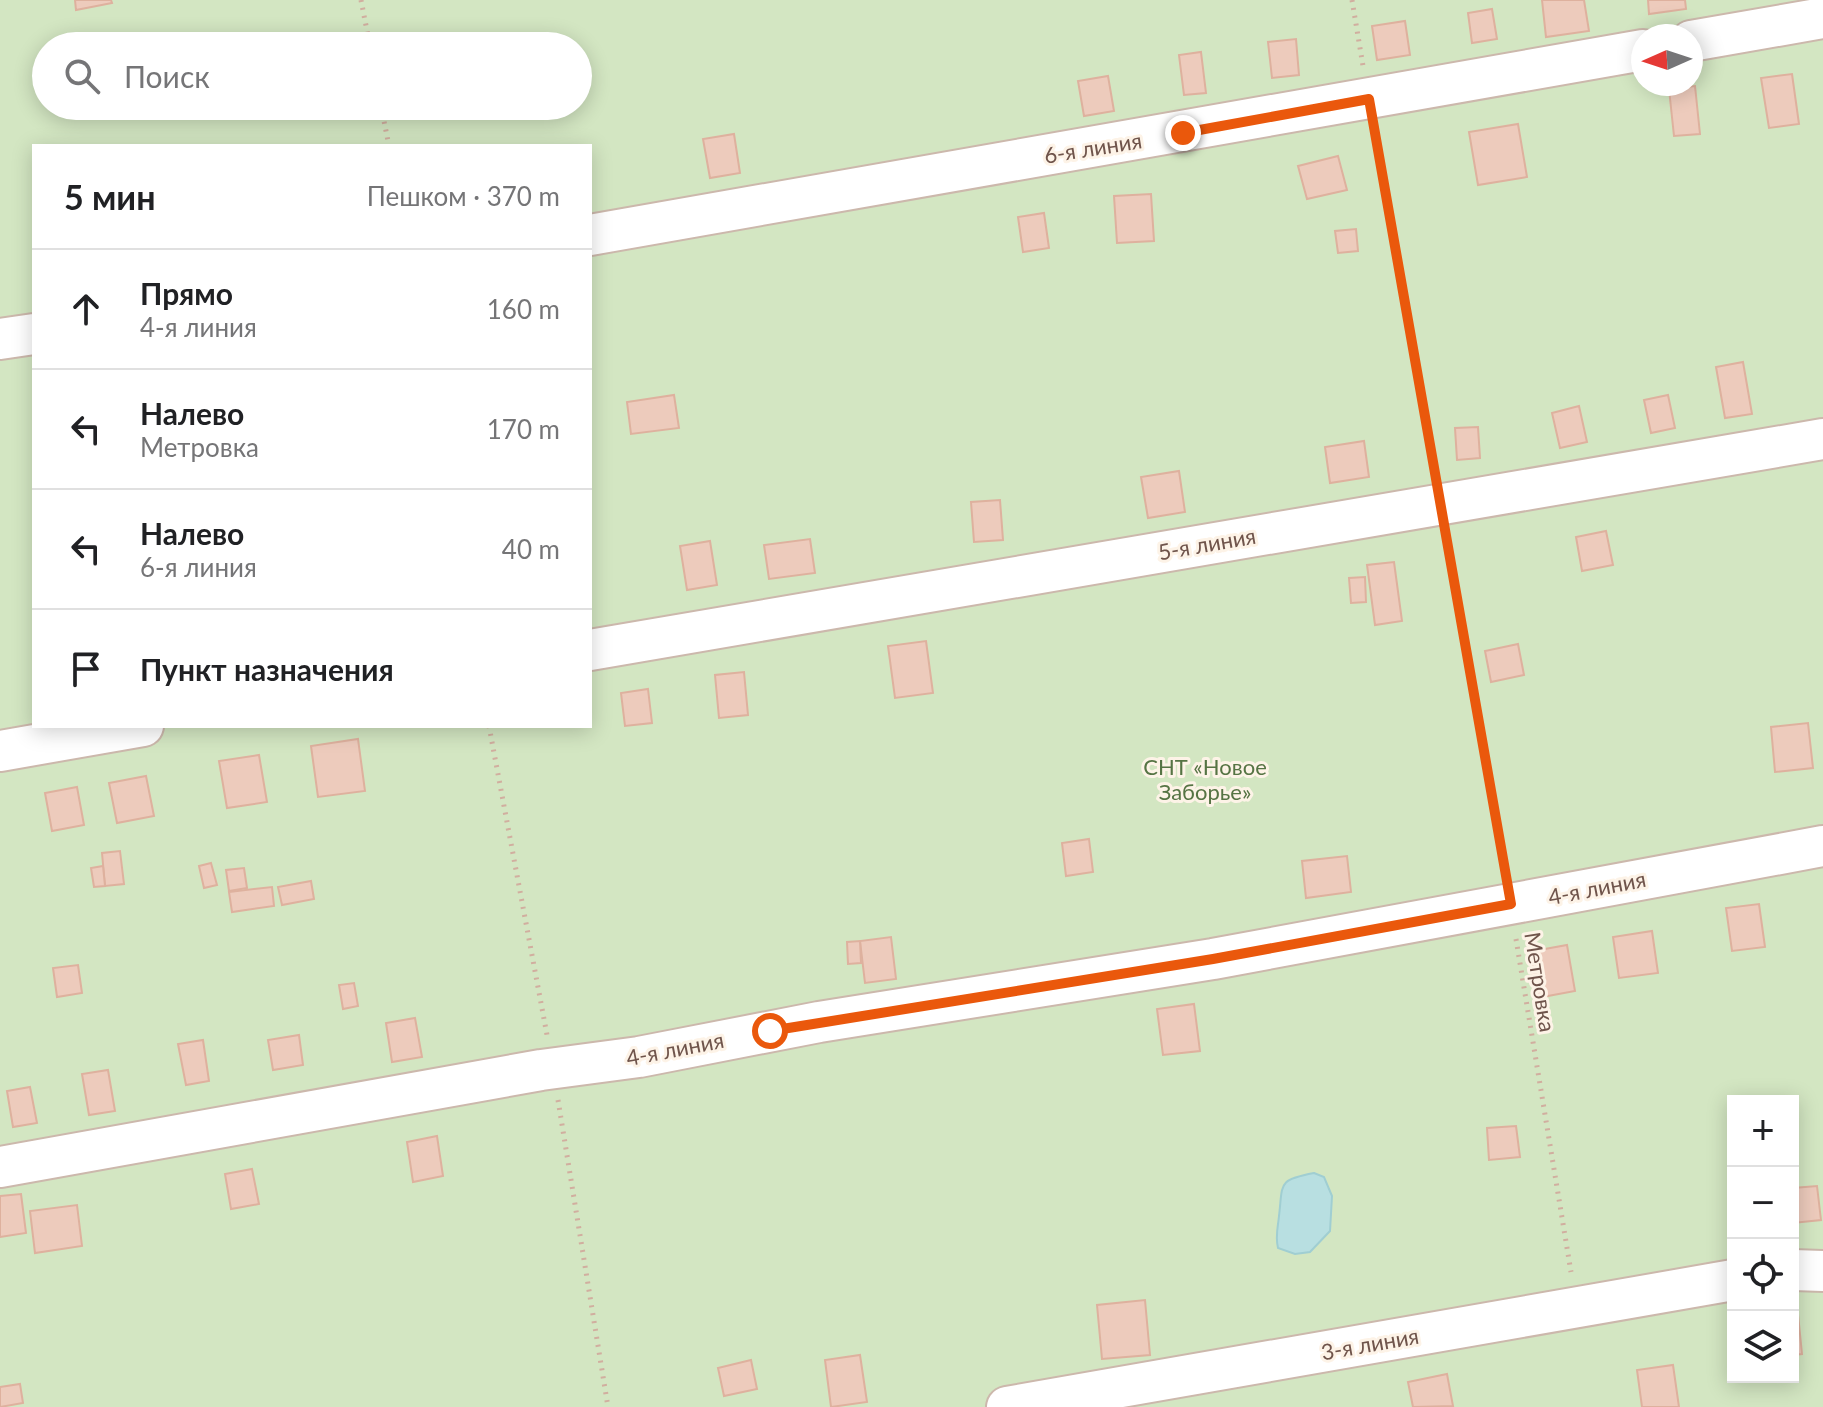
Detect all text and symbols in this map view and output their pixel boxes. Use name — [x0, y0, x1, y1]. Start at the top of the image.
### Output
north arrow — [1631, 24, 1703, 96]
search box — [32, 32, 592, 120]
icon: search — [60, 54, 104, 98]
text: Поиск — [124, 58, 210, 94]
route end — [1165, 115, 1201, 151]
street label: 6-я линия — [1042, 126, 1144, 169]
text: 5 мин — [64, 176, 156, 217]
text: Пешком · 370 m — [367, 180, 560, 212]
text: Прямо — [140, 275, 233, 311]
icon: ahead — [64, 287, 108, 331]
text: 160 m — [487, 293, 560, 325]
text: 4-я линия — [140, 311, 257, 343]
text: Налево — [140, 395, 244, 431]
icon: left — [64, 407, 108, 451]
text: 170 m — [487, 413, 560, 445]
text: Метровка — [140, 431, 259, 463]
text: Налево — [140, 515, 244, 551]
street label: 5-я линия — [1156, 522, 1258, 565]
icon: left — [64, 527, 108, 571]
text: 40 m — [502, 533, 560, 565]
text: 6-я линия — [140, 551, 257, 583]
icon: arrive — [64, 647, 108, 691]
text: Пункт назначения — [140, 651, 394, 687]
park label: СНТ «Новое Заборье» — [1143, 753, 1267, 805]
street label: 4-я линия — [1546, 865, 1648, 910]
street label: Метровка — [1519, 930, 1562, 1034]
route start — [752, 1013, 788, 1049]
street label: 4-я линия — [624, 1026, 726, 1071]
map controls — [1727, 1095, 1799, 1383]
button: + — [1727, 1095, 1799, 1167]
button: − — [1727, 1167, 1799, 1239]
button: locate — [1727, 1239, 1799, 1311]
button: layers — [1727, 1311, 1799, 1383]
street label: 3-я линия — [1319, 1322, 1421, 1365]

